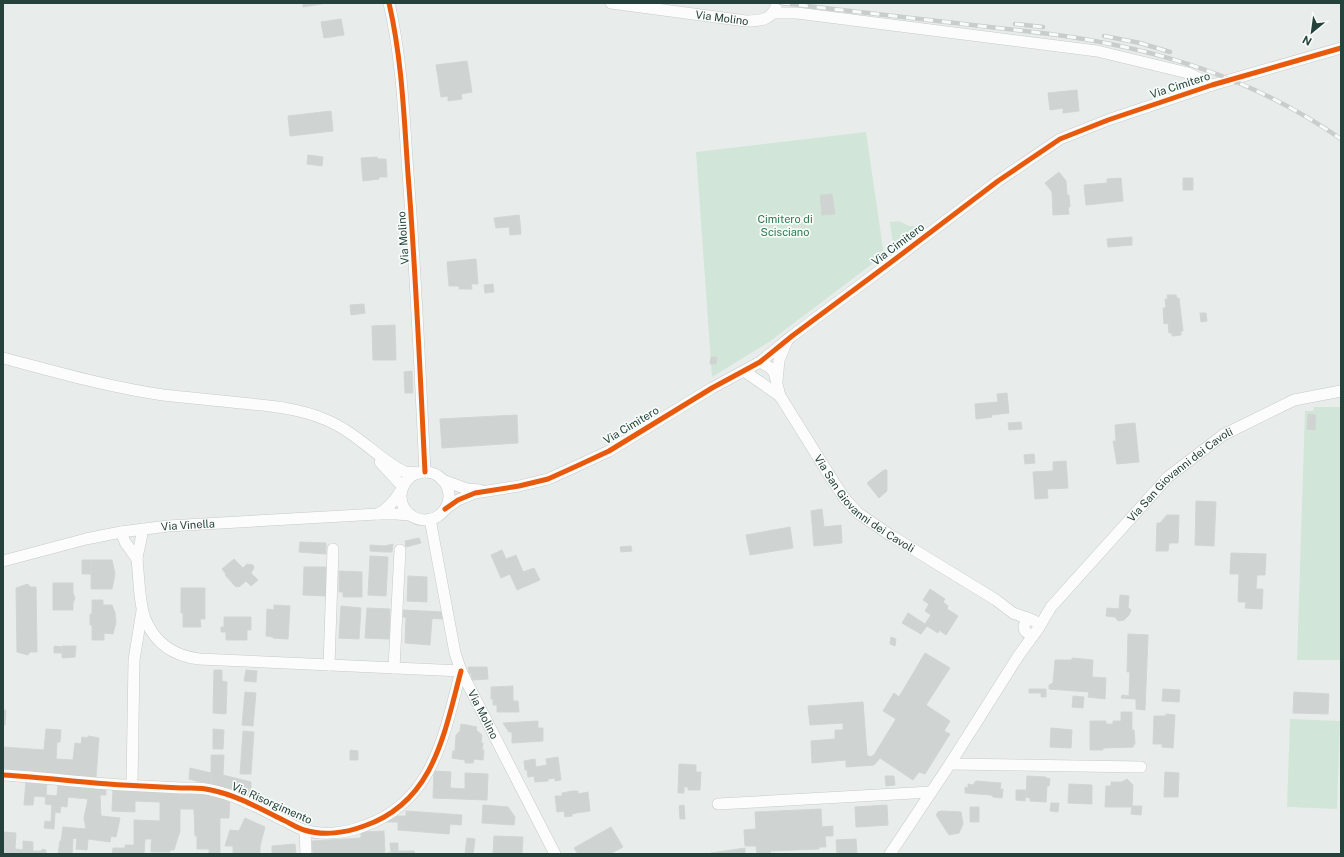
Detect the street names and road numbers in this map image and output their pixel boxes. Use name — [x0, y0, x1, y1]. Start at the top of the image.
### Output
street label: Via Molino — [695, 8, 749, 27]
street label: Via Cimitero — [1149, 70, 1211, 100]
street label: Via Molino — [395, 211, 411, 265]
street label: Via Cimitero — [870, 220, 926, 268]
street label: Via Cimitero — [601, 404, 661, 446]
street label: Via San Giovanni dei Cavoli — [1125, 425, 1235, 524]
street label: Via San Giovanni dei Cavoli — [812, 452, 917, 555]
street label: Via Vinella — [160, 517, 215, 533]
street label: Via Molino — [466, 688, 501, 741]
street label: Via Risorgimento — [230, 780, 314, 826]

